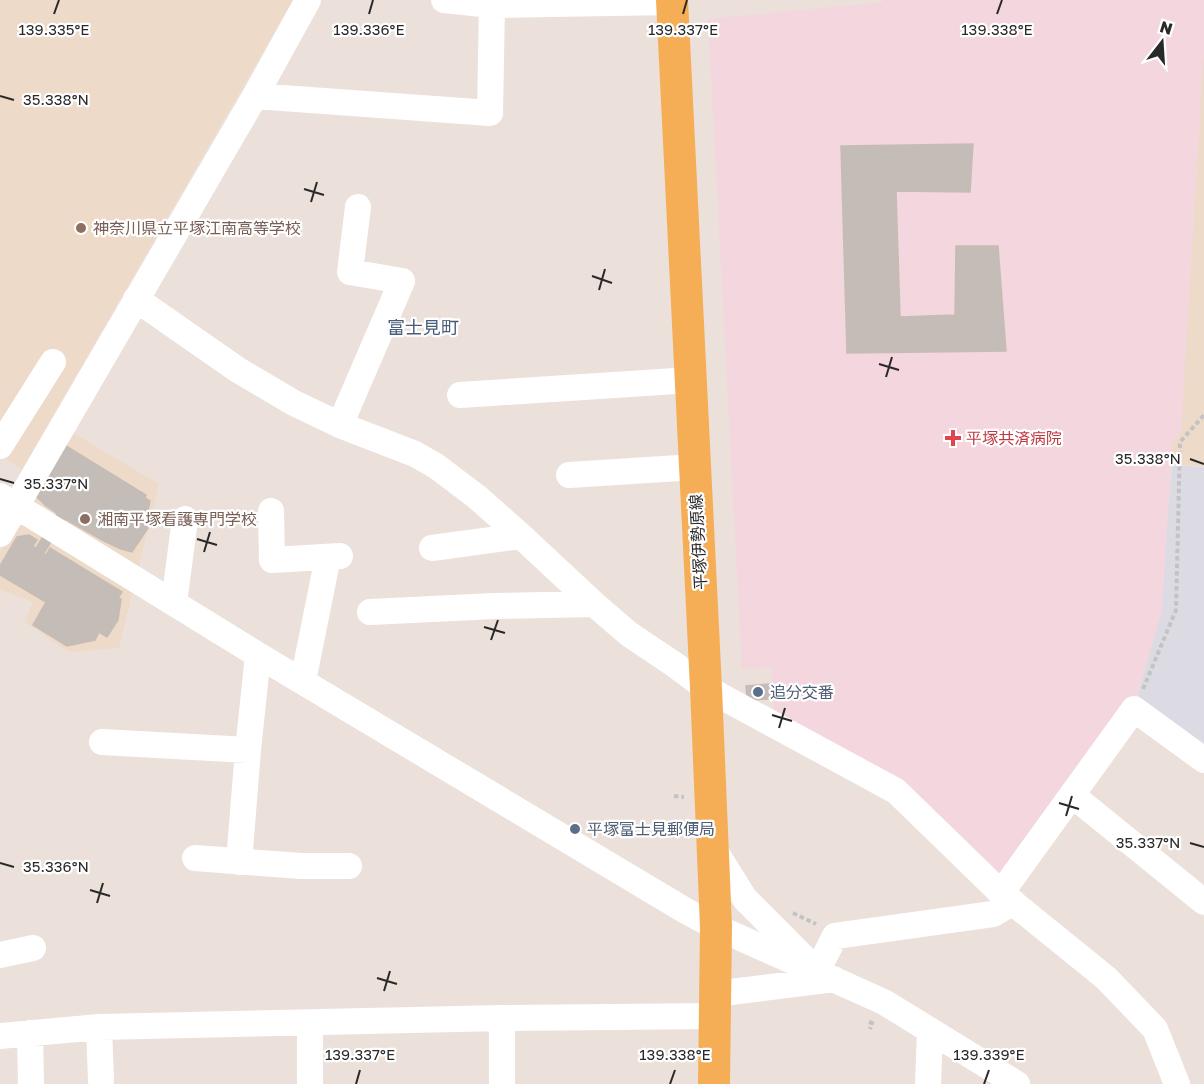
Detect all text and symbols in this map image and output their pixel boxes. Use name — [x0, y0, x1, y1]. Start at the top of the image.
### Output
north arrow — [1132, 12, 1192, 72]
text: N — [1158, 16, 1175, 39]
text: 139.335°E — [19, 20, 89, 38]
text: 139.336°E — [333, 20, 405, 38]
text: 139.337°E — [648, 20, 718, 38]
text: 139.338°E — [961, 20, 1033, 38]
text: 35.338°N — [23, 90, 89, 108]
place label: 神奈川県立平塚江南高等学校 — [93, 218, 301, 238]
marker: 神奈川県立平塚江南高等学校 — [74, 221, 88, 235]
district label: 富士見町 — [387, 316, 459, 338]
place label: 平塚共済病院 — [966, 428, 1062, 448]
marker: 平塚共済病院 — [944, 429, 962, 447]
text: 35.338°N — [1115, 449, 1181, 467]
text: 35.337°N — [24, 474, 88, 492]
street label: 平塚伊勢原線 — [686, 494, 710, 590]
place label: 湘南平塚看護専門学校 — [97, 509, 257, 529]
marker: 湘南平塚看護専門学校 — [78, 512, 92, 526]
place label: 追分交番 — [770, 682, 834, 702]
marker: 追分交番 — [751, 685, 765, 699]
place label: 平塚富士見郵便局 — [587, 819, 715, 839]
marker: 平塚富士見郵便局 — [568, 822, 582, 836]
text: 35.337°N — [1116, 833, 1180, 851]
text: 35.336°N — [23, 857, 89, 875]
text: 139.337°E — [325, 1045, 395, 1063]
text: 139.338°E — [639, 1045, 711, 1063]
text: 139.339°E — [953, 1045, 1025, 1063]

